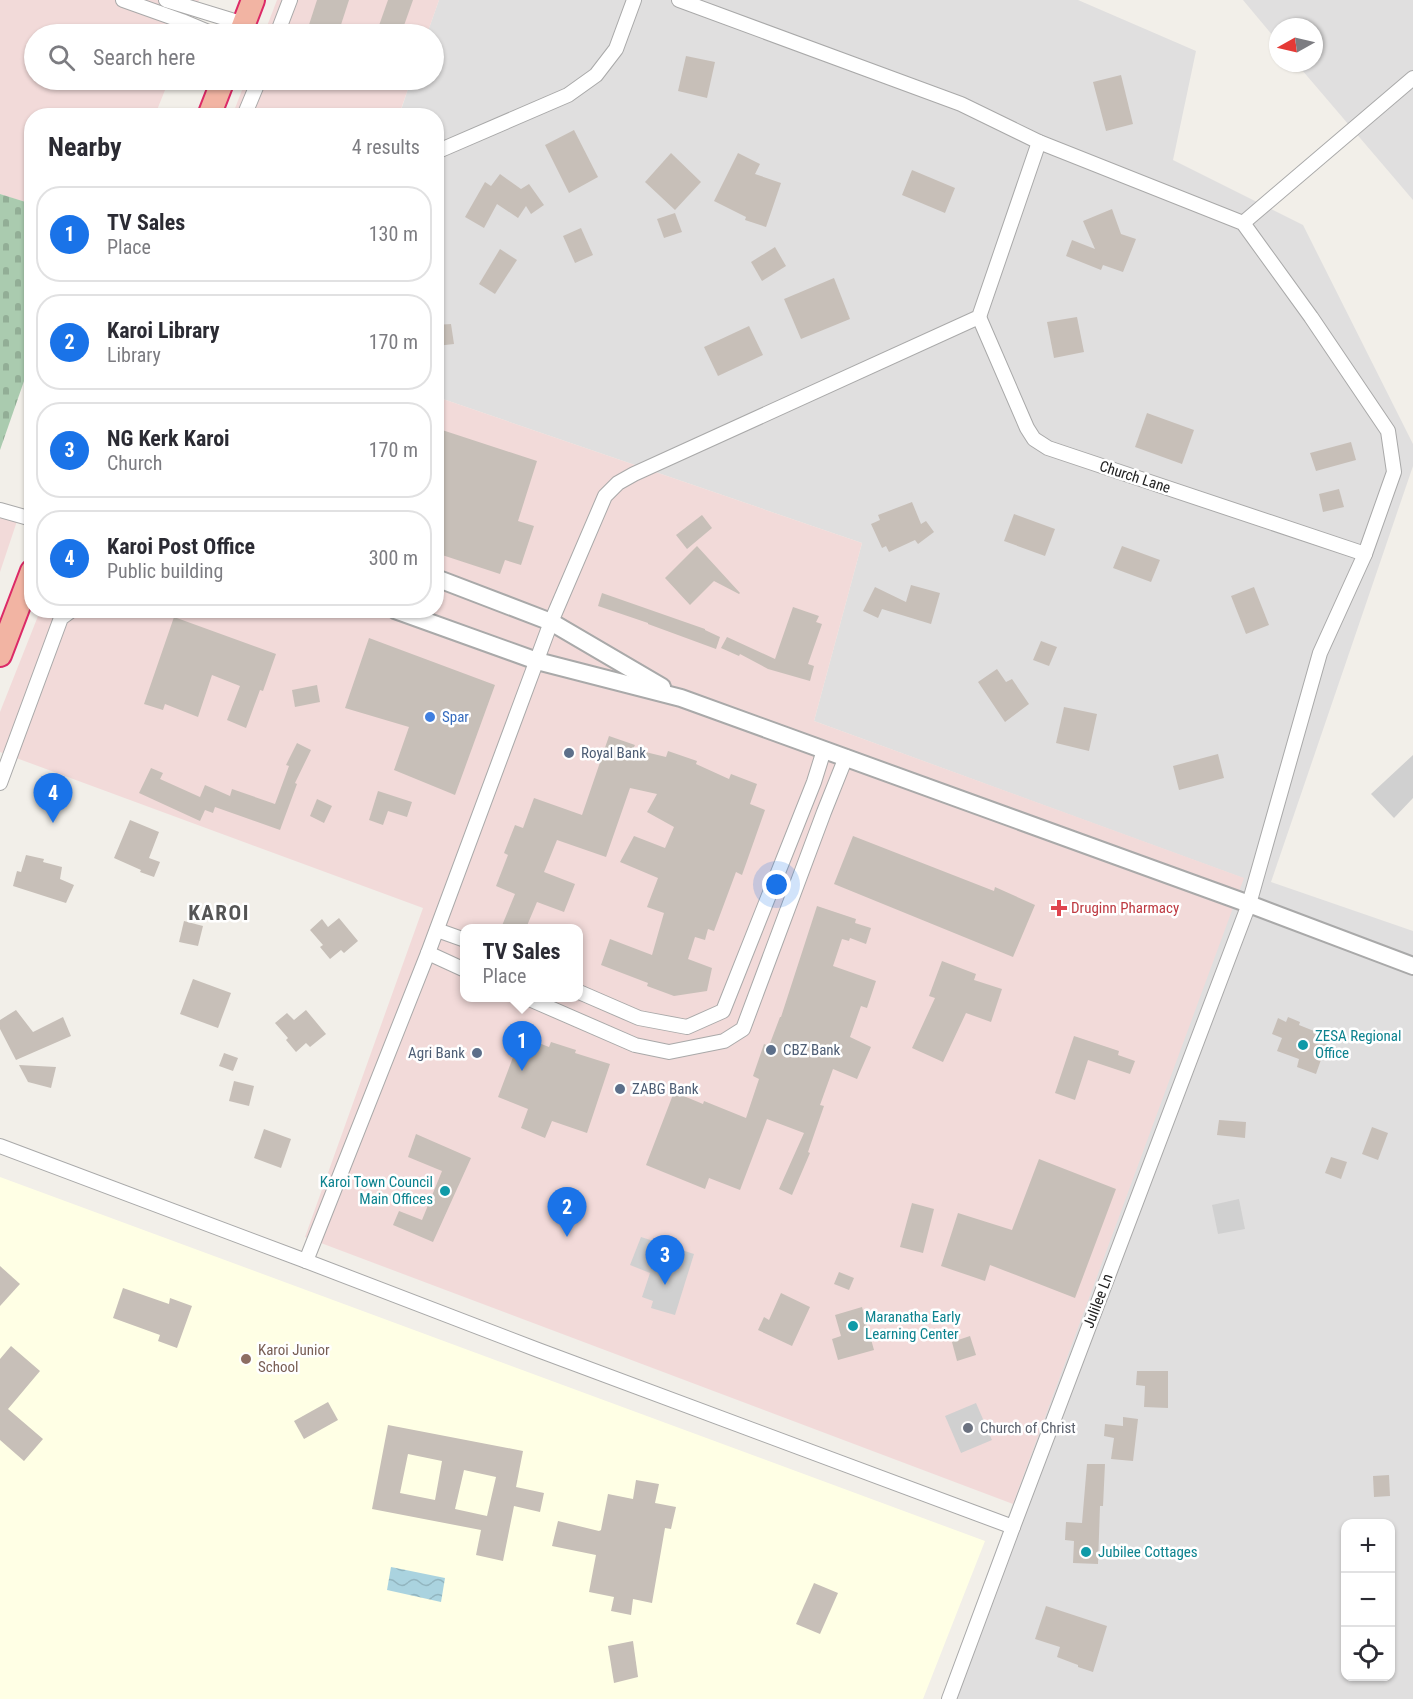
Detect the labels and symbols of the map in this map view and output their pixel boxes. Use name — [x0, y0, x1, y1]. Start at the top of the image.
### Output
north arrow — [1269, 18, 1323, 72]
street label: Church Lane — [1097, 457, 1173, 497]
place label: Spar — [442, 708, 469, 726]
marker: Spar — [423, 710, 437, 724]
place label: Royal Bank — [581, 744, 646, 762]
marker: Royal Bank — [562, 746, 576, 760]
pin: 4 — [34, 774, 72, 823]
your location — [762, 870, 791, 899]
place label: Druginn Pharmacy — [1071, 899, 1179, 917]
district label: KAROI — [188, 901, 250, 925]
marker: Druginn Pharmacy — [1052, 901, 1066, 915]
pin: 1 — [502, 1022, 542, 1071]
place label: ZESA Regional Office — [1315, 1027, 1401, 1062]
marker: ZESA Regional Office — [1296, 1038, 1310, 1052]
place label: CBZ Bank — [783, 1041, 841, 1059]
marker: CBZ Bank — [764, 1043, 778, 1057]
place label: Agri Bank — [408, 1044, 465, 1062]
marker: Agri Bank — [470, 1046, 484, 1060]
place label: ZABG Bank — [632, 1080, 699, 1098]
marker: ZABG Bank — [613, 1082, 627, 1096]
place label: Karoi Town Council Main Offices — [320, 1173, 433, 1208]
marker: Karoi Town Council Main Offices — [438, 1184, 452, 1198]
pin: 2 — [548, 1188, 586, 1237]
pin: 3 — [646, 1236, 684, 1285]
street label: Julilee Ln — [1079, 1271, 1117, 1331]
place label: Maranatha Early Learning Center — [865, 1308, 961, 1343]
marker: Maranatha Early Learning Center — [846, 1319, 860, 1333]
place label: Karoi Junior School — [258, 1341, 330, 1376]
marker: Karoi Junior School — [239, 1352, 253, 1366]
place label: Church of Christ — [980, 1419, 1076, 1437]
marker: Church of Christ — [961, 1421, 975, 1435]
place label: Jubilee Cottages — [1098, 1543, 1198, 1561]
marker: Jubilee Cottages — [1079, 1545, 1093, 1559]

